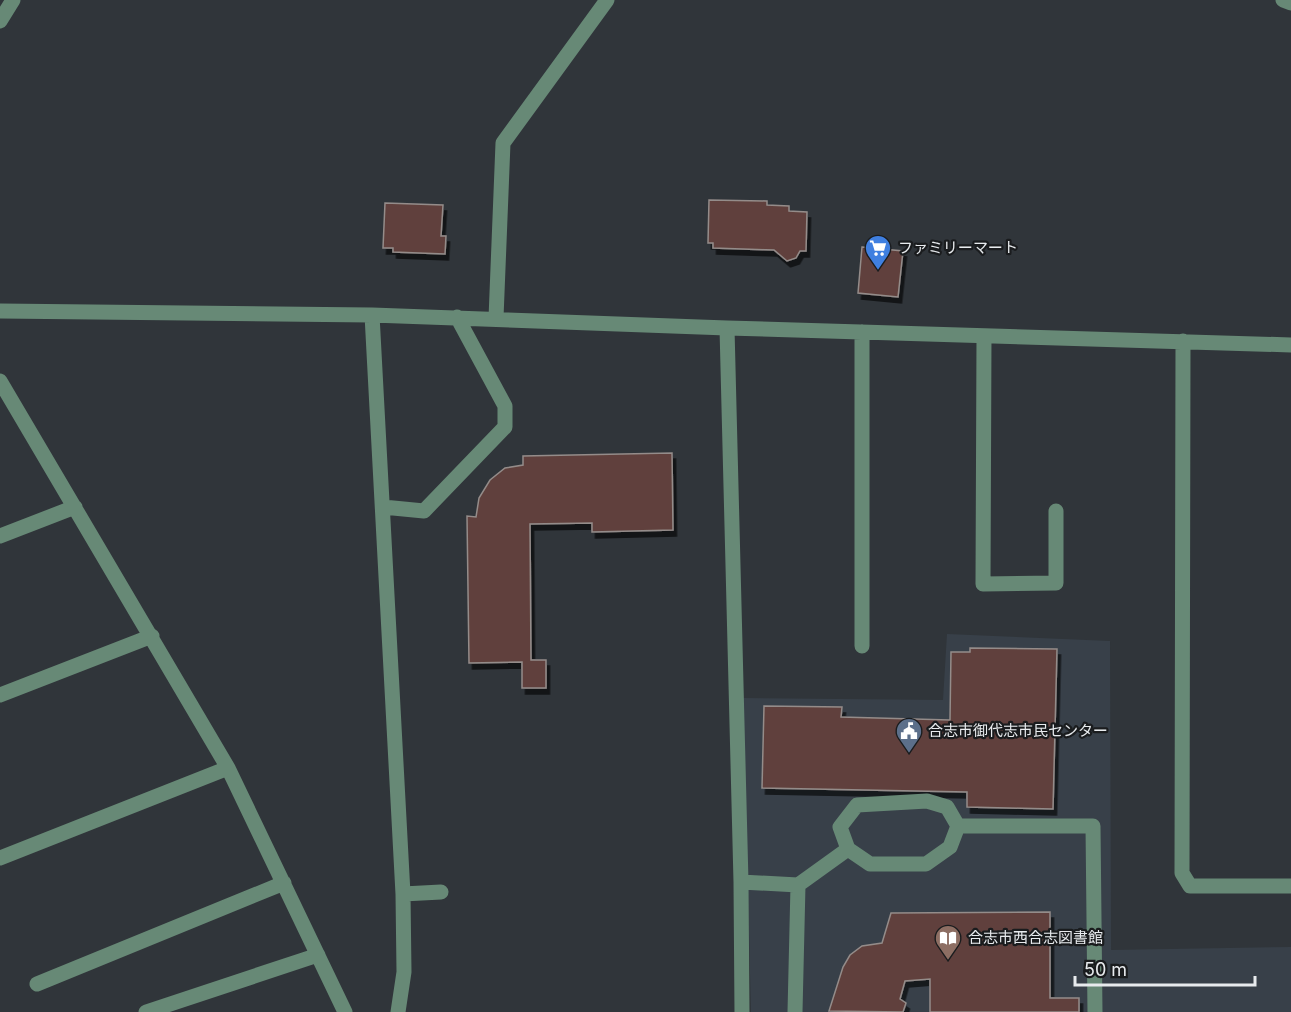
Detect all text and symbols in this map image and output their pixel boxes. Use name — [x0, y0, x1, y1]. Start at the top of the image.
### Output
supermarket icon: ファミリーマート — [863, 233, 893, 271]
place label: ファミリーマート — [898, 238, 1018, 257]
public building icon: 合志市御代志市民センター — [894, 716, 924, 754]
place label: 合志市御代志市民センター — [928, 721, 1108, 740]
library icon: 合志市西合志図書館 — [933, 923, 963, 961]
place label: 合志市西合志図書館 — [968, 928, 1103, 947]
scale bar — [1075, 949, 1255, 987]
text: 50 m — [1084, 959, 1127, 980]

